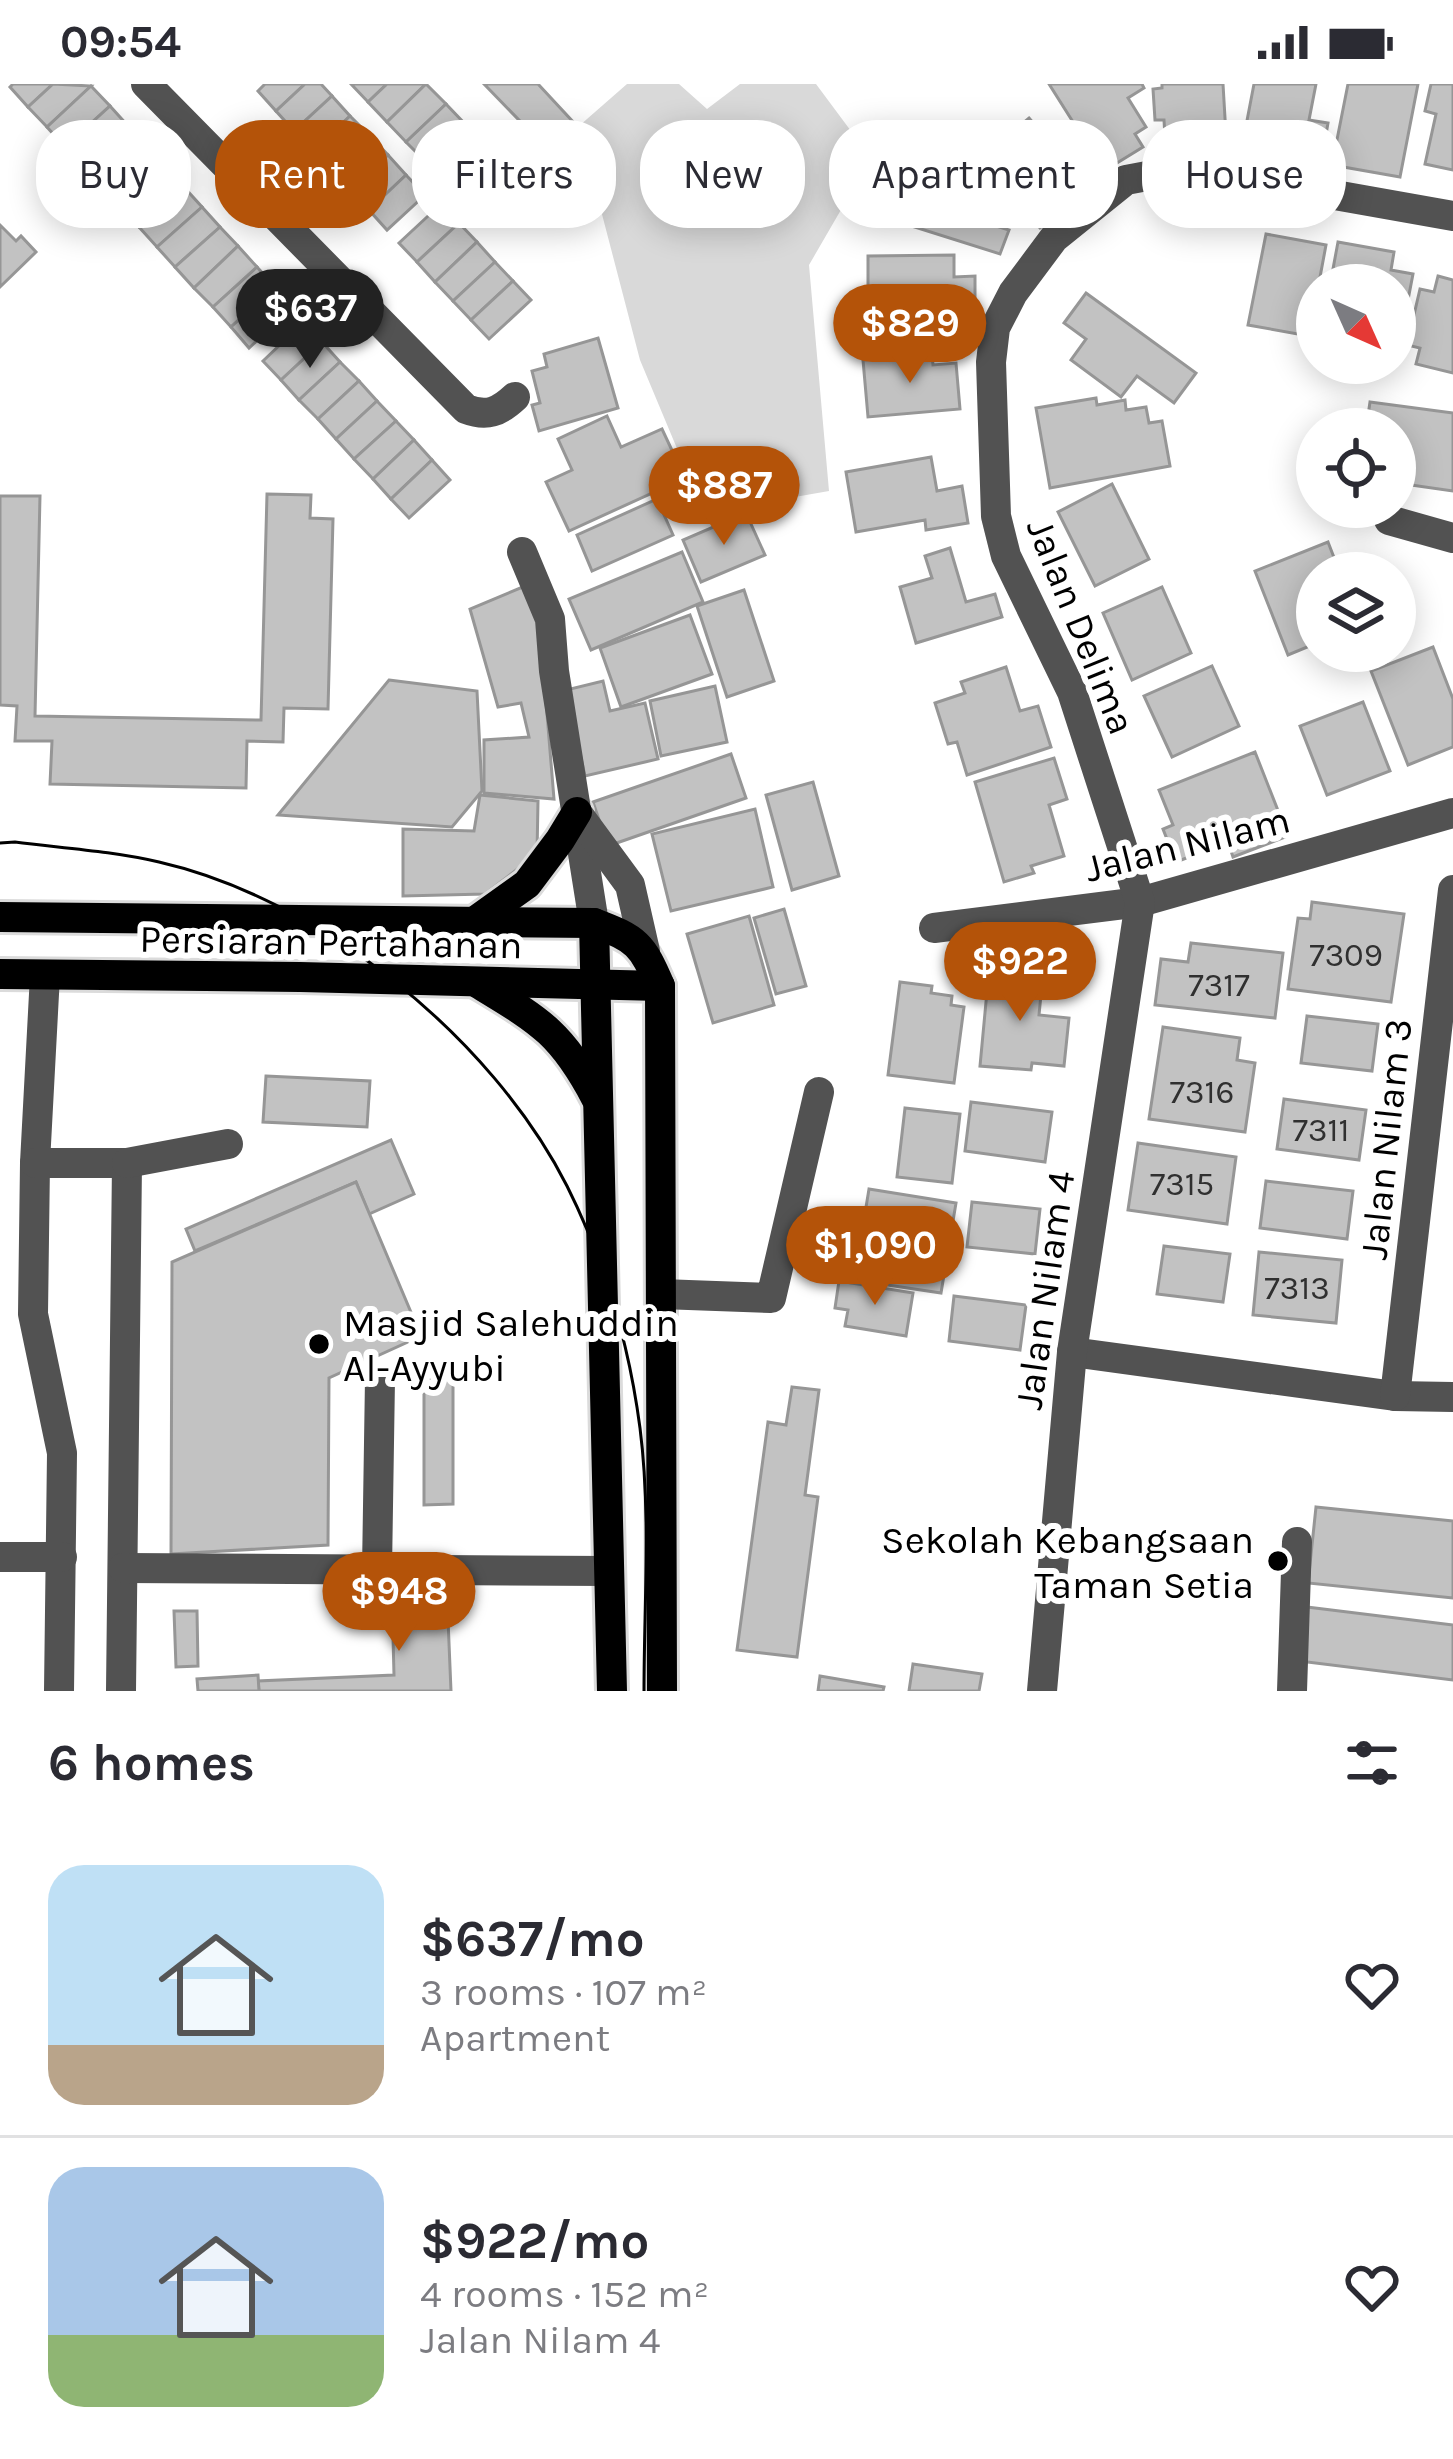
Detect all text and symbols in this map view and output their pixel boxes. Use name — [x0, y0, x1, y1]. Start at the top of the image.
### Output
text: 09:54 — [60, 16, 181, 68]
chip: Buy — [36, 120, 191, 228]
chip: Rent — [215, 120, 388, 228]
chip: Filters — [412, 120, 616, 228]
chip: New — [640, 120, 805, 228]
chip: Apartment — [829, 120, 1118, 228]
chip: House — [1142, 120, 1346, 228]
north arrow — [1296, 264, 1416, 384]
map controls — [1296, 264, 1416, 672]
pin: $637 — [239, 269, 381, 371]
pin: $829 — [839, 284, 981, 386]
text: $637 — [263, 285, 357, 331]
text: $829 — [860, 300, 960, 346]
button: locate — [1296, 408, 1416, 528]
pin: $887 — [653, 446, 795, 548]
text: $887 — [676, 462, 772, 508]
street label: Jalan Delima — [1017, 512, 1145, 741]
button: layers — [1296, 552, 1416, 672]
street label: Jalan Nilam — [1080, 796, 1294, 892]
street label: Persiaran Pertahanan — [139, 916, 523, 968]
pin: $922 — [949, 922, 1091, 1024]
house number: 7309 — [1309, 936, 1383, 974]
text: $922 — [971, 938, 1069, 984]
house number: 7317 — [1188, 966, 1250, 1004]
street label: Jalan Nilam 3 — [1350, 1016, 1422, 1262]
house number: 7316 — [1170, 1073, 1234, 1111]
house number: 7311 — [1293, 1111, 1349, 1149]
house number: 7315 — [1150, 1165, 1214, 1203]
street label: Jalan Nilam 4 — [1005, 1168, 1085, 1412]
pin: $1,090 — [777, 1206, 973, 1308]
text: $1,090 — [813, 1222, 937, 1268]
house number: 7313 — [1264, 1269, 1330, 1307]
place label: Masjid Salehuddin Al-Ayyubi — [343, 1300, 679, 1391]
marker: Masjid Salehuddin Al-Ayyubi — [306, 1331, 332, 1357]
place label: Sekolah Kebangsaan Taman Setia — [881, 1517, 1254, 1608]
marker: Sekolah Kebangsaan Taman Setia — [1265, 1548, 1291, 1574]
pin: $948 — [328, 1552, 470, 1654]
text: $948 — [349, 1568, 449, 1614]
icon: filters — [1339, 1730, 1405, 1796]
text: 6 homes — [48, 1733, 255, 1793]
text: $637/mo — [420, 1909, 645, 1969]
icon: home — [144, 1913, 288, 2057]
icon: heart — [1339, 1952, 1405, 2018]
text: 3 rooms · 107 m² — [420, 1969, 707, 2015]
text: Apartment — [420, 2015, 610, 2061]
text: $922/mo — [420, 2211, 649, 2271]
icon: home — [144, 2215, 288, 2359]
icon: heart — [1339, 2254, 1405, 2320]
text: 4 rooms · 152 m² — [420, 2271, 709, 2317]
text: Jalan Nilam 4 — [420, 2317, 661, 2363]

